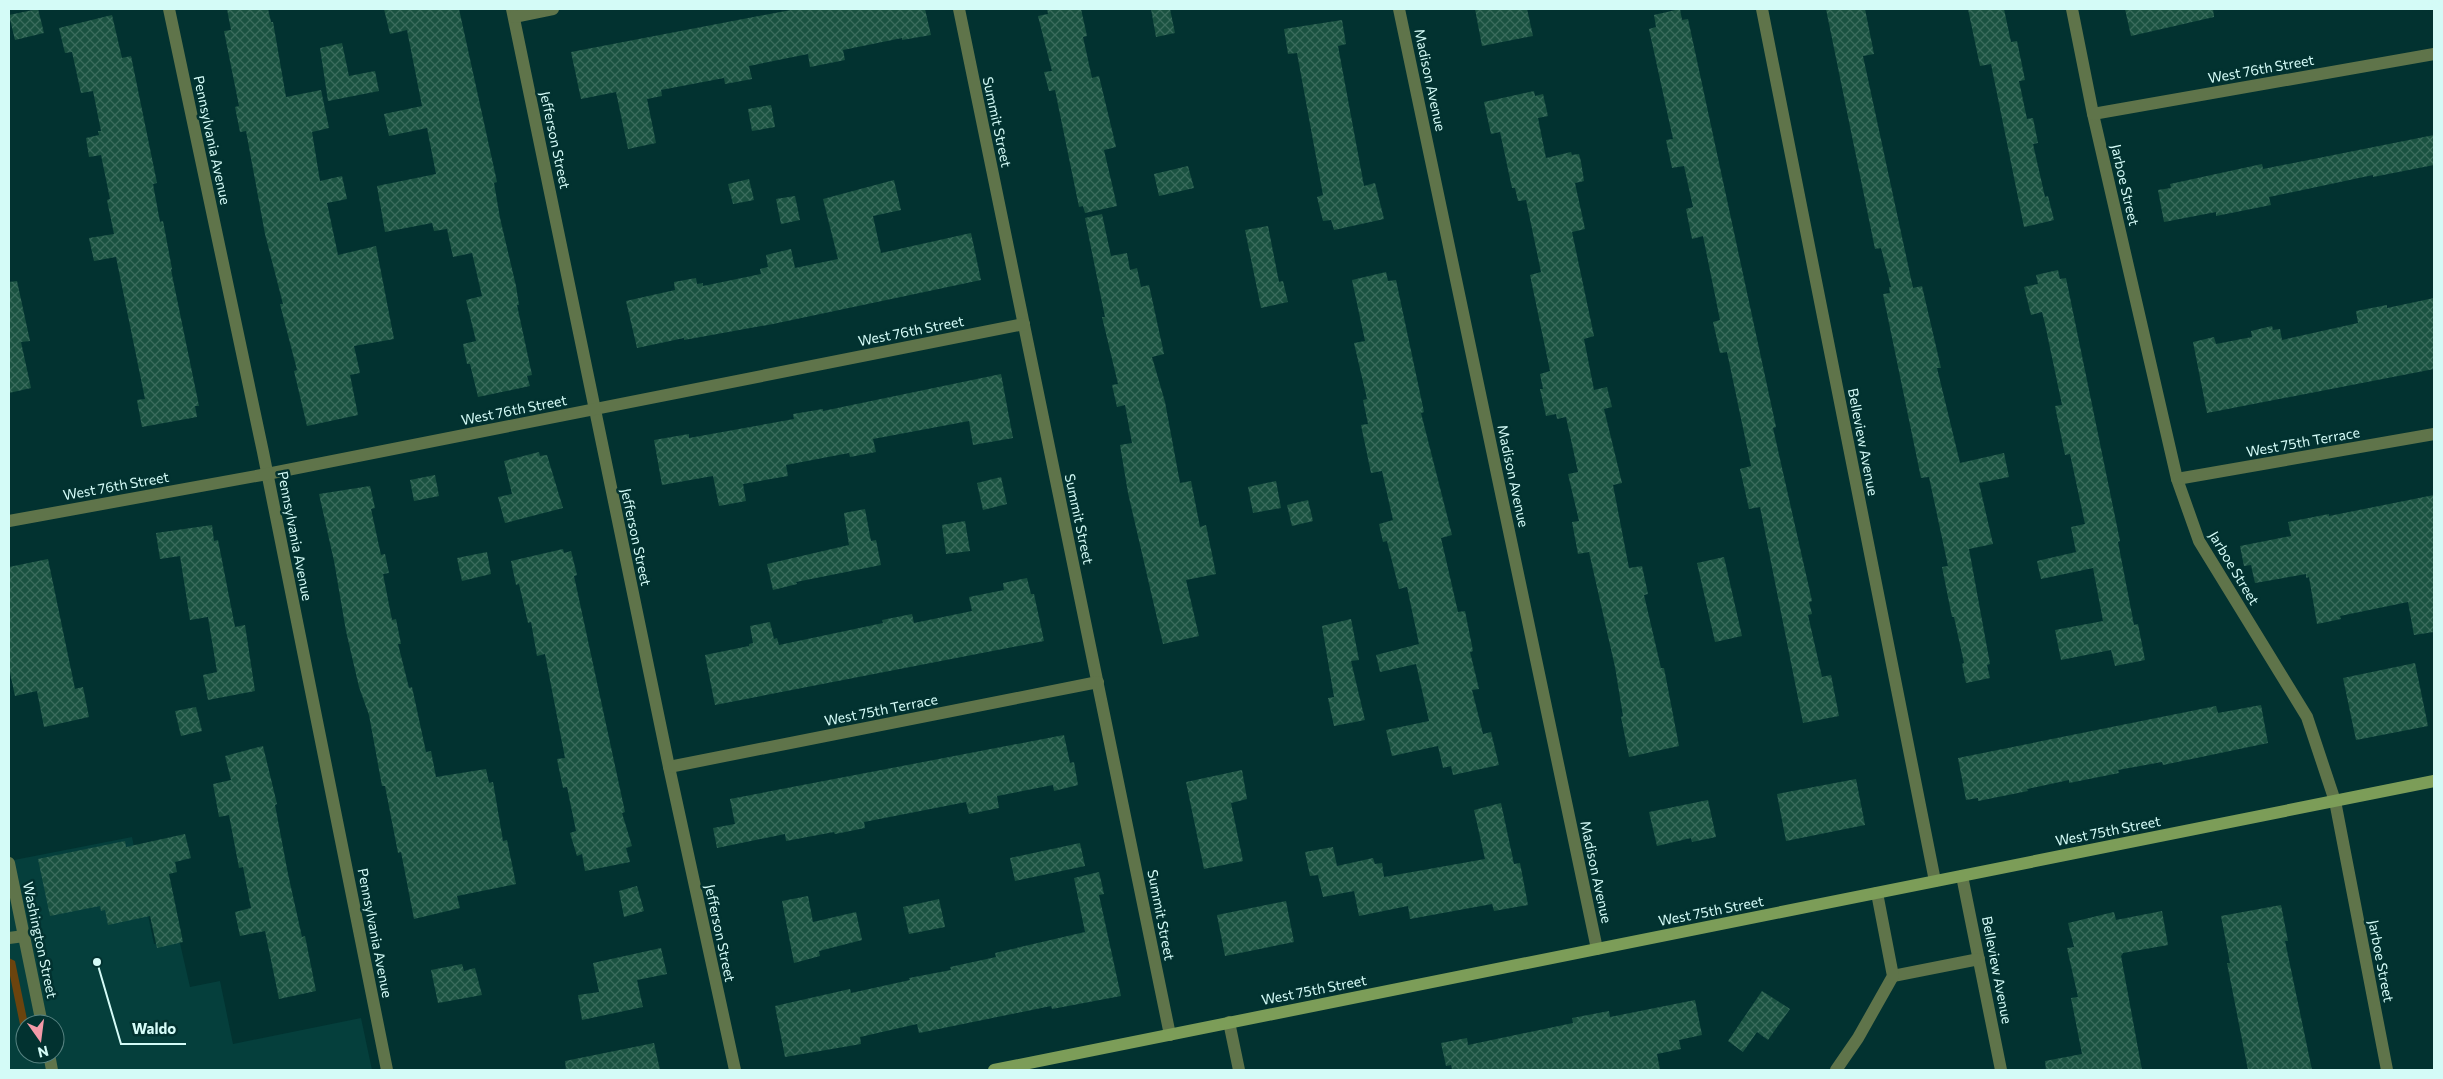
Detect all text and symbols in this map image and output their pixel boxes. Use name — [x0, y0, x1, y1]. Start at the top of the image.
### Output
street label: Madison Avenue — [1411, 27, 1450, 133]
street label: West 76th Street — [2207, 51, 2315, 86]
street label: Pennsylvania Avenue — [190, 74, 234, 206]
street label: Summit Street — [980, 75, 1015, 169]
street label: Jefferson Street — [537, 89, 574, 191]
street label: Jarboe Street — [2108, 142, 2143, 228]
street label: West 76th Street — [857, 312, 965, 349]
street label: Belleview Avenue — [1845, 387, 1882, 497]
street label: West 76th Street — [460, 391, 568, 428]
street label: Madison Avenue — [1494, 423, 1533, 529]
street label: West 75th Terrace — [2245, 423, 2361, 460]
street label: West 76th Street — [62, 468, 170, 503]
street label: Pennsylvania Avenue — [275, 470, 316, 602]
street label: Summit Street — [1062, 472, 1097, 566]
street label: Jefferson Street — [618, 486, 655, 588]
street label: Jarboe Street — [2206, 528, 2263, 608]
street label: West 75th Terrace — [823, 690, 939, 729]
street label: West 75th Street — [2054, 812, 2162, 849]
street label: Madison Avenue — [1577, 819, 1616, 925]
street label: Pennsylvania Avenue — [355, 867, 396, 999]
street label: Summit Street — [1144, 868, 1179, 962]
street label: Washington Street — [20, 880, 61, 1000]
street label: Jefferson Street — [702, 882, 739, 984]
street label: West 75th Street — [1657, 892, 1765, 929]
street label: Belleview Avenue — [1979, 915, 2016, 1025]
street label: Jarboe Street — [2365, 918, 2398, 1004]
street label: West 75th Street — [1260, 971, 1368, 1008]
north arrow — [15, 1014, 65, 1064]
callout: Waldo — [121, 1014, 186, 1044]
text: Waldo — [132, 1019, 176, 1037]
text: N — [36, 1043, 50, 1062]

